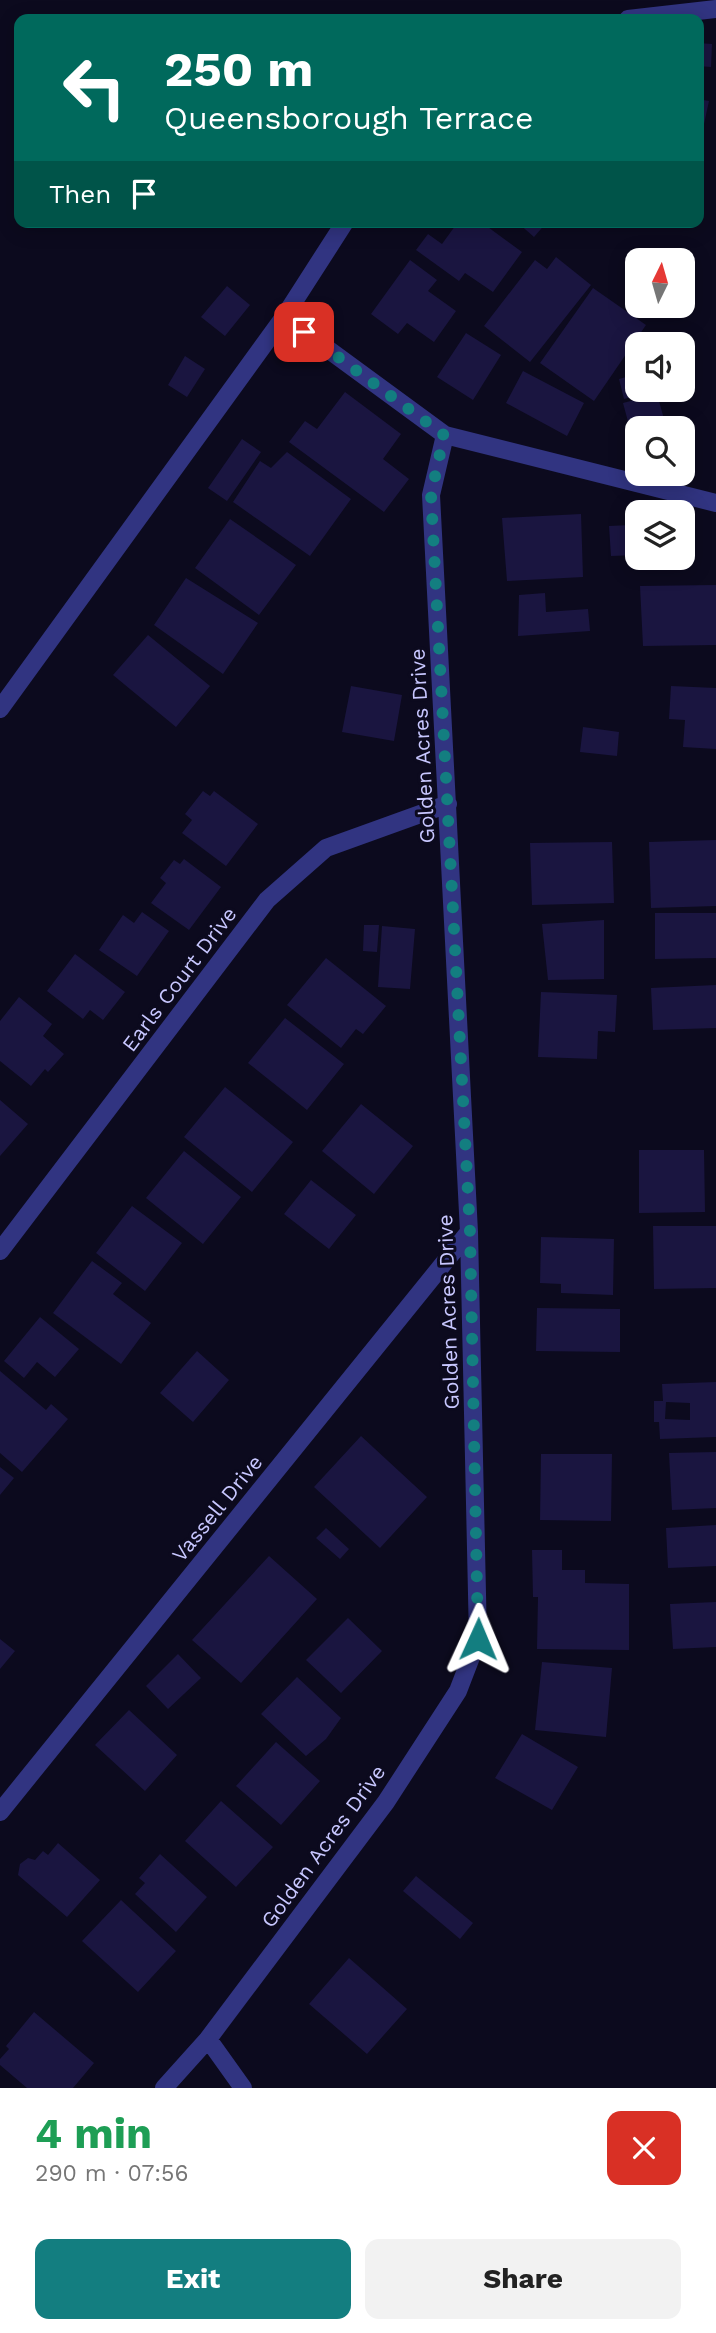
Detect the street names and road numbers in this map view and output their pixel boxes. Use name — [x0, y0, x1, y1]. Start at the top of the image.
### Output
street label: Golden Acres Drive — [404, 648, 440, 844]
street label: Earls Court Drive — [116, 902, 242, 1056]
street label: Golden Acres Drive — [432, 1214, 464, 1410]
street label: Vassell Drive — [166, 1450, 268, 1566]
street label: Golden Acres Drive — [256, 1760, 390, 1932]

